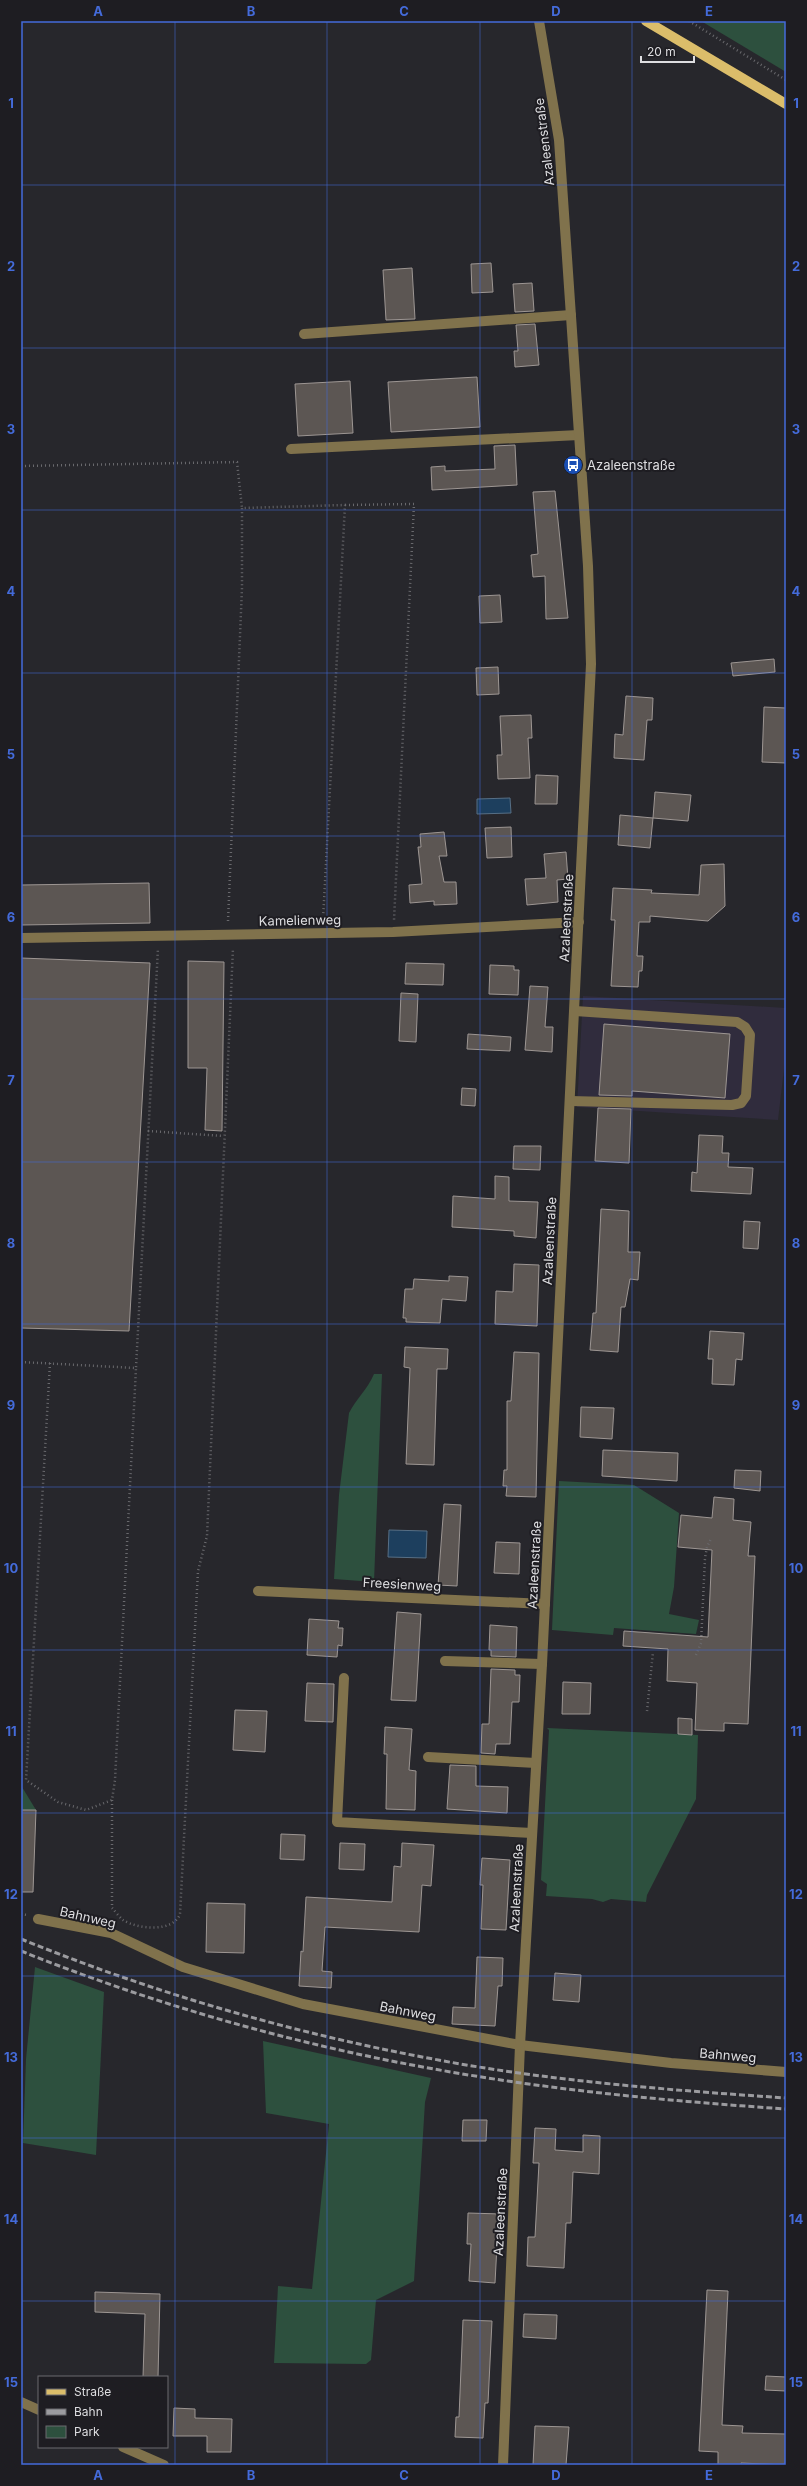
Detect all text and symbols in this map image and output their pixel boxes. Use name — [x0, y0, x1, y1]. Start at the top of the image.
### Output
text: A — [93, 3, 103, 19]
text: B — [247, 3, 256, 19]
text: C — [399, 3, 409, 19]
text: D — [551, 3, 561, 19]
text: E — [705, 3, 713, 19]
scale bar — [641, 38, 694, 64]
text: 20 m — [647, 44, 676, 59]
text: 1 — [8, 95, 14, 111]
text: 1 — [793, 95, 799, 111]
street label: Azaleenstraße — [531, 97, 557, 187]
text: 2 — [7, 258, 15, 274]
text: 2 — [792, 258, 800, 274]
text: 3 — [7, 421, 15, 437]
text: 3 — [792, 421, 800, 437]
bus stop icon: Azaleenstraße — [562, 454, 584, 476]
place label: Azaleenstraße — [587, 457, 675, 473]
text: 4 — [7, 583, 16, 599]
text: 4 — [792, 583, 801, 599]
text: 5 — [7, 746, 15, 762]
text: 5 — [792, 746, 800, 762]
street label: Azaleenstraße — [556, 873, 576, 963]
text: 6 — [7, 909, 15, 925]
text: 6 — [792, 909, 800, 925]
street label: Kamelienweg — [259, 911, 341, 929]
text: 7 — [7, 1072, 15, 1088]
text: 7 — [792, 1072, 800, 1088]
street label: Azaleenstraße — [539, 1196, 559, 1286]
text: 8 — [7, 1235, 15, 1251]
text: 8 — [792, 1235, 800, 1251]
text: 9 — [7, 1397, 15, 1413]
text: 9 — [792, 1397, 800, 1413]
street label: Azaleenstraße — [524, 1520, 544, 1610]
text: 10 — [4, 1560, 18, 1576]
text: 10 — [789, 1560, 803, 1576]
street label: Freesienweg — [362, 1574, 442, 1594]
text: 11 — [5, 1723, 17, 1739]
text: 11 — [790, 1723, 802, 1739]
street label: Azaleenstraße — [506, 1843, 526, 1933]
text: 12 — [4, 1886, 18, 1902]
text: 12 — [789, 1886, 803, 1902]
street label: Bahnweg — [58, 1903, 118, 1931]
street label: Bahnweg — [378, 1998, 438, 2024]
street label: Bahnweg — [699, 2045, 757, 2065]
text: 13 — [4, 2049, 18, 2065]
text: 13 — [789, 2049, 803, 2065]
street label: Azaleenstraße — [490, 2167, 510, 2257]
text: 14 — [4, 2211, 18, 2227]
text: 14 — [789, 2211, 803, 2227]
text: 15 — [4, 2374, 18, 2390]
text: 15 — [789, 2374, 803, 2390]
legend — [38, 2376, 168, 2448]
text: Straße — [74, 2384, 111, 2399]
text: Bahn — [74, 2404, 103, 2419]
text: Park — [74, 2424, 100, 2439]
text: A — [93, 2467, 103, 2483]
text: B — [247, 2467, 256, 2483]
text: C — [399, 2467, 409, 2483]
text: D — [551, 2467, 561, 2483]
text: E — [705, 2467, 713, 2483]

